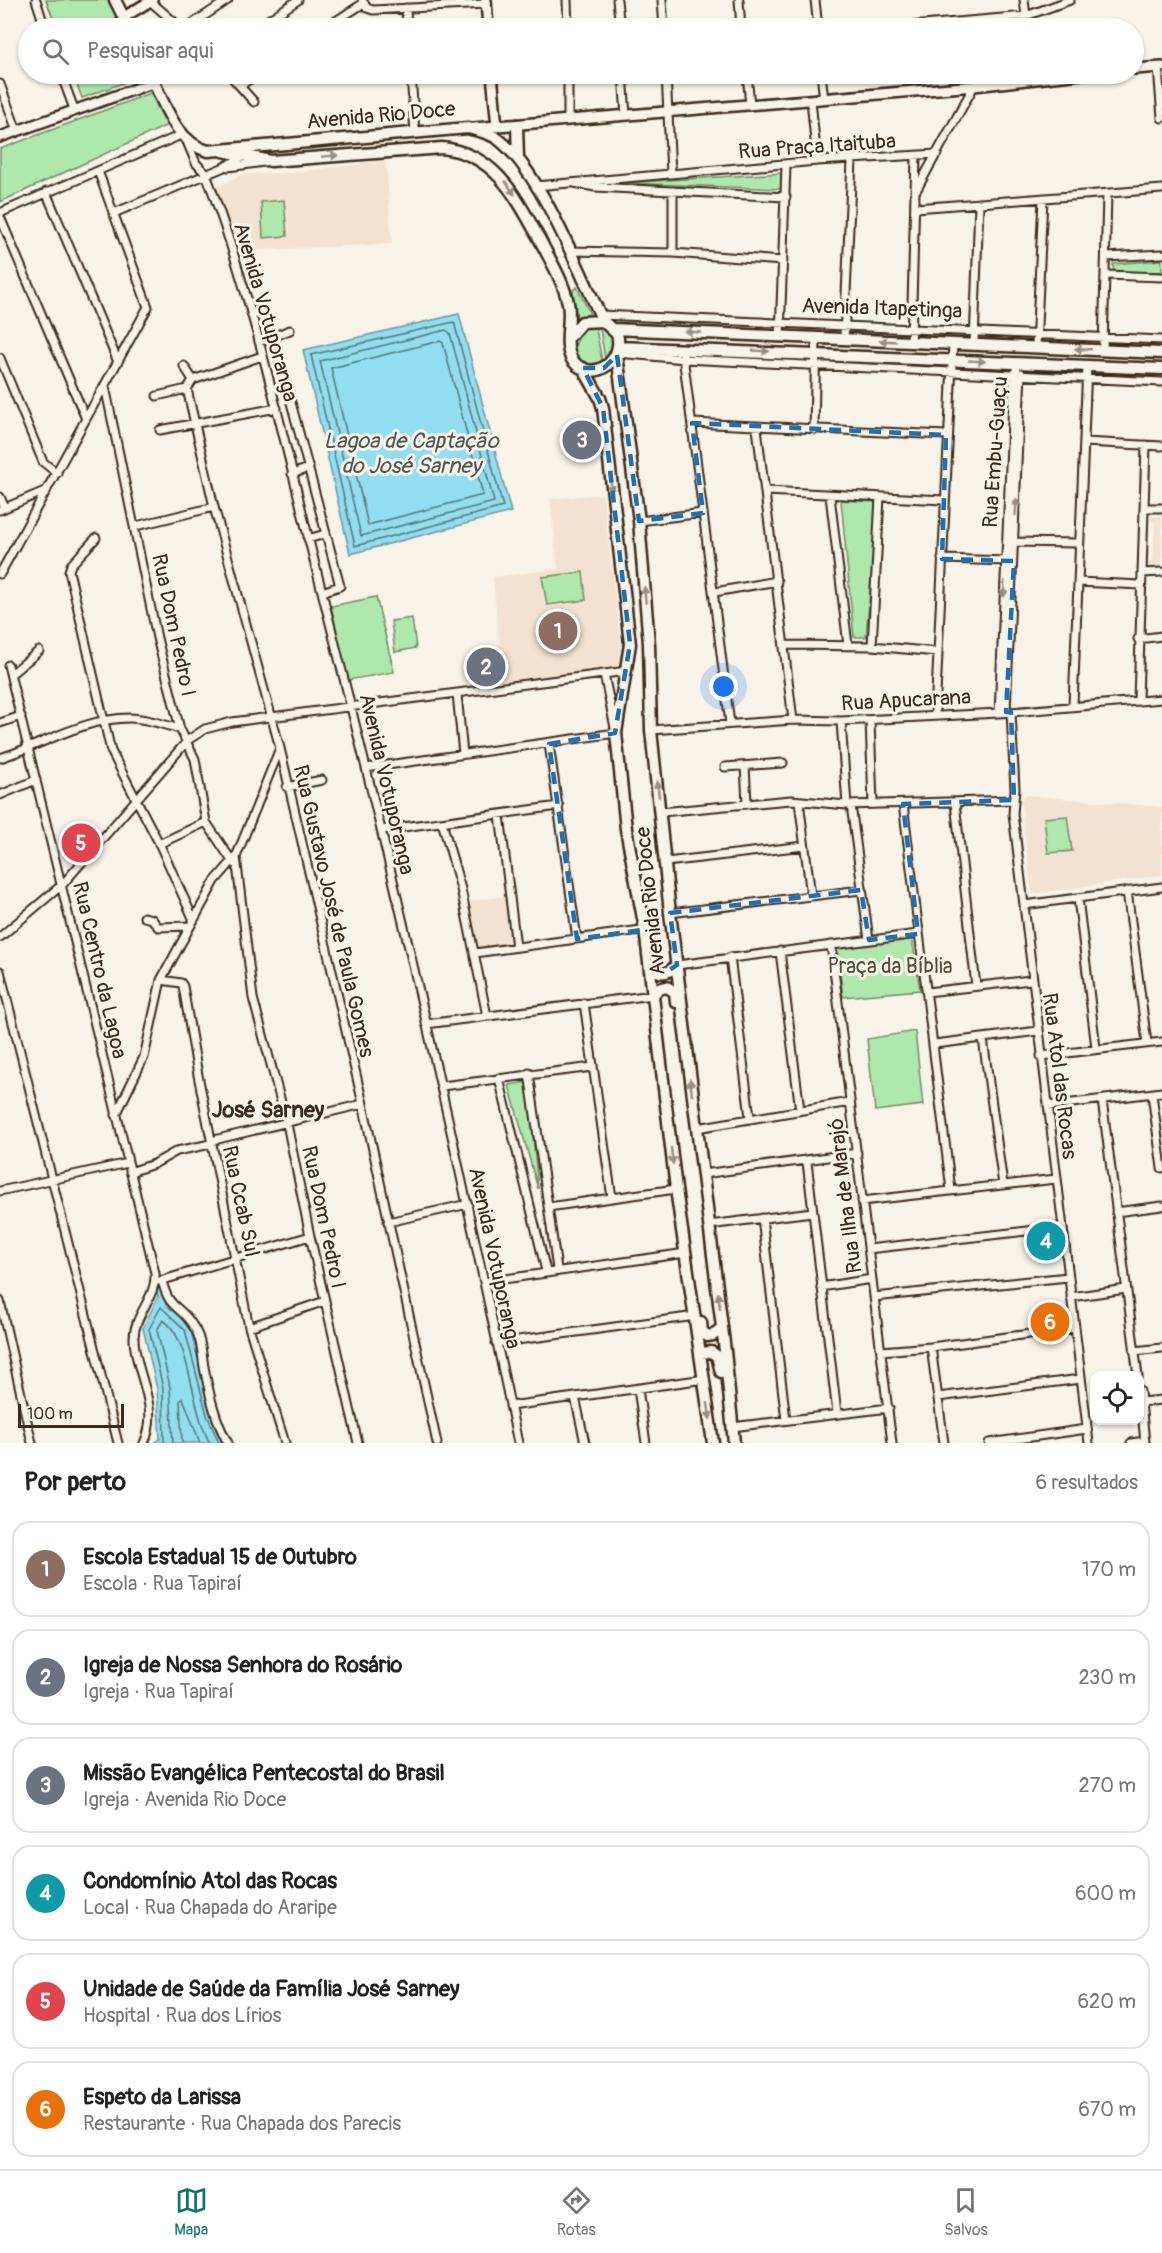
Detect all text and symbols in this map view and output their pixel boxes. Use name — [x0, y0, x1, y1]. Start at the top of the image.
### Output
search box — [18, 18, 1144, 84]
icon: search — [39, 35, 72, 68]
text: Pesquisar aqui — [87, 37, 213, 65]
street label: Avenida Rio Doce — [306, 95, 457, 135]
street label: Rua Praça Itaituba — [737, 128, 897, 165]
one-way arrow — [320, 152, 339, 161]
one-way arrow — [504, 180, 516, 196]
street label: Avenida Votuporanga — [227, 220, 304, 405]
street label: Avenida Itapetinga — [801, 292, 963, 325]
one-way arrow — [683, 328, 702, 337]
one-way arrow — [878, 336, 897, 346]
one-way arrow — [1073, 345, 1092, 354]
one-way arrow — [752, 347, 771, 356]
one-way arrow — [967, 357, 986, 366]
street label: Rua Embu-Guaçu — [977, 375, 1014, 529]
pin: 3 — [562, 418, 602, 462]
water label: Lagoa de Captação do José Sarney — [324, 427, 501, 480]
one-way arrow — [606, 475, 616, 494]
one-way arrow — [1012, 497, 1021, 516]
street label: Rua Dom Pedro I — [145, 551, 202, 699]
one-way arrow — [999, 579, 1009, 598]
one-way arrow — [640, 585, 650, 604]
pin: 1 — [538, 608, 578, 654]
pin: 2 — [466, 644, 506, 690]
your location — [709, 672, 738, 701]
street label: Rua Apucarana — [840, 684, 972, 717]
street label: Avenida Votuporanga — [353, 691, 420, 877]
street label: Rua Gustavo José de Paula Gomes — [287, 762, 380, 1061]
one-way arrow — [653, 779, 663, 798]
pin: 5 — [62, 820, 100, 866]
street label: Avenida Rio Doce — [629, 825, 672, 977]
street label: Rua Centro da Lagoa — [66, 879, 133, 1061]
park label: Praça da Bíblia — [828, 953, 952, 980]
street label: Rua Atol das Rocas — [1036, 991, 1083, 1161]
one-way arrow — [687, 1078, 696, 1097]
district label: José Sarney — [212, 1096, 325, 1124]
street label: Rua Ilha de Marajó — [823, 1117, 868, 1275]
street label: Rua Ccab Sul — [216, 1143, 265, 1259]
street label: Rua Dom Pedro I — [295, 1143, 352, 1291]
one-way arrow — [668, 1146, 677, 1165]
street label: Avenida Votuporanga — [462, 1165, 527, 1351]
pin: 4 — [1026, 1218, 1066, 1264]
one-way arrow — [714, 1292, 723, 1311]
pin: 6 — [1030, 1300, 1070, 1344]
map controls — [1090, 1371, 1144, 1425]
button: locate — [1090, 1371, 1144, 1425]
scale bar — [18, 1401, 124, 1428]
one-way arrow — [704, 1402, 713, 1421]
text: 100 m — [27, 1404, 73, 1424]
text: Por perto — [24, 1466, 126, 1498]
text: 6 resultados — [1036, 1470, 1138, 1495]
text: Escola Estadual 15 de Outubro — [83, 1543, 357, 1571]
text: 1 — [42, 1557, 49, 1582]
text: 170 m — [1082, 1557, 1136, 1582]
text: Escola · Rua Tapiraí — [83, 1571, 242, 1596]
text: Igreja de Nossa Senhora do Rosário — [83, 1651, 402, 1679]
text: 2 — [40, 1665, 51, 1690]
text: 230 m — [1079, 1665, 1136, 1690]
text: Igreja · Rua Tapiraí — [83, 1679, 234, 1704]
text: Missão Evangélica Pentecostal do Brasil — [83, 1759, 445, 1787]
text: 3 — [40, 1773, 51, 1798]
text: 270 m — [1078, 1773, 1136, 1798]
text: Igreja · Avenida Rio Doce — [83, 1787, 286, 1812]
text: Condomínio Atol das Rocas — [83, 1867, 337, 1895]
text: 4 — [40, 1881, 51, 1906]
text: 600 m — [1075, 1881, 1136, 1906]
text: Local · Rua Chapada do Araripe — [83, 1895, 337, 1920]
text: Unidade de Saúde da Família José Sarney — [83, 1975, 459, 2003]
text: 5 — [40, 1989, 51, 2014]
text: 620 m — [1077, 1989, 1136, 2014]
text: Hospital · Rua dos Lírios — [83, 2003, 282, 2028]
text: Espeto da Larissa — [83, 2083, 241, 2111]
text: 6 — [40, 2097, 51, 2122]
text: 670 m — [1078, 2097, 1136, 2122]
text: Restaurante · Rua Chapada dos Parecis — [83, 2111, 401, 2136]
tab: Mapa — [174, 2184, 208, 2240]
tab: Rotas — [557, 2184, 596, 2240]
tab: Salvos — [944, 2184, 988, 2240]

